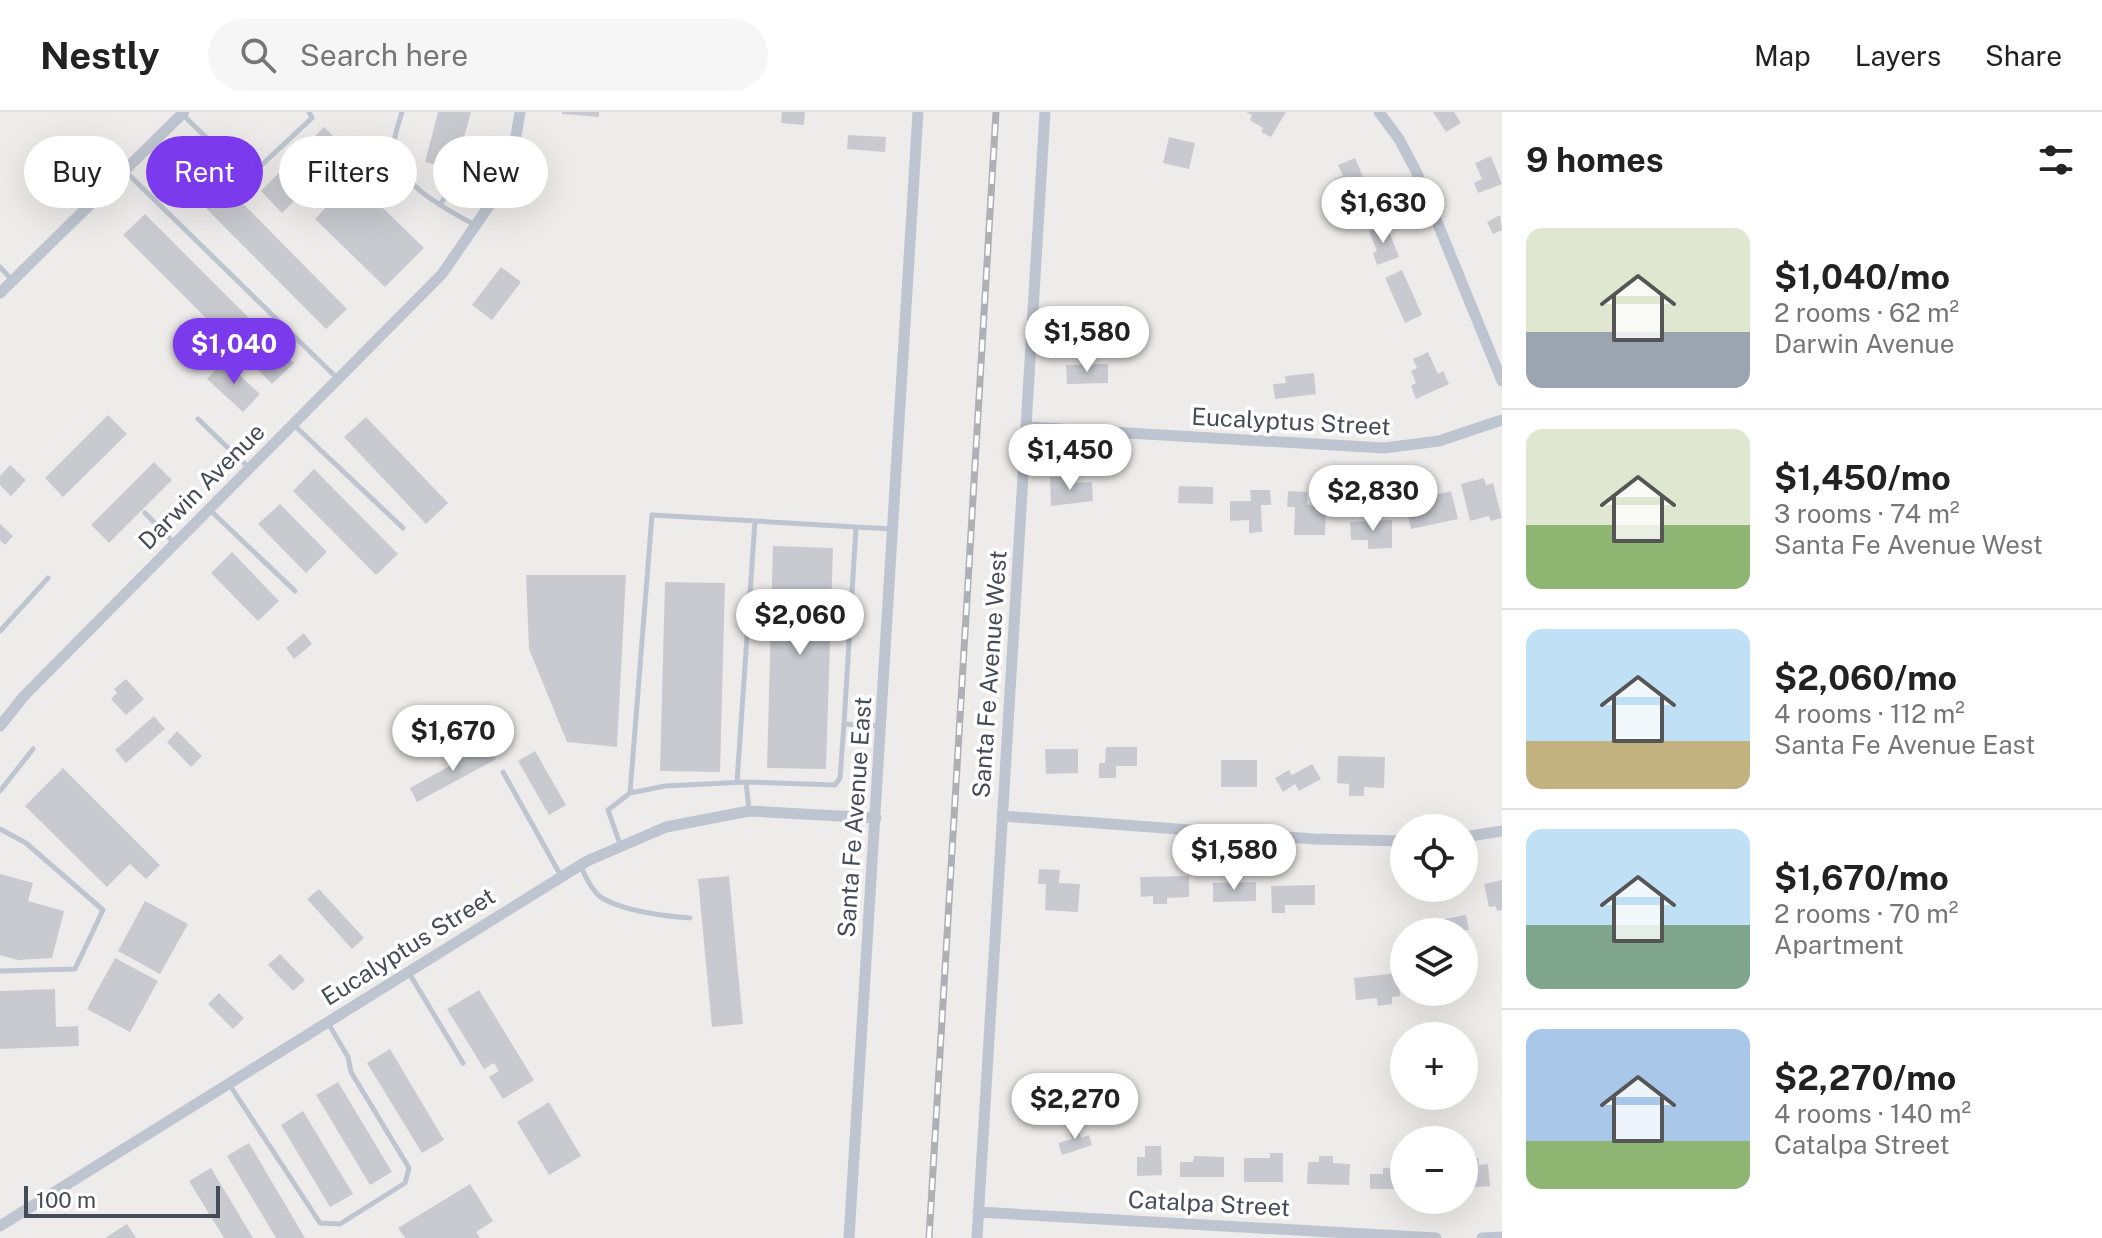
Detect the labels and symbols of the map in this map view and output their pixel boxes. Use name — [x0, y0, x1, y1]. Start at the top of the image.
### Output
pin: $1,630 — [1318, 177, 1448, 245]
pin: $1,580 — [1022, 306, 1152, 374]
pin: $1,040 — [169, 318, 299, 386]
street label: Eucalyptus Street — [1191, 402, 1391, 440]
street label: Darwin Avenue — [132, 417, 270, 555]
pin: $1,450 — [1005, 424, 1135, 492]
pin: $2,830 — [1308, 465, 1438, 533]
street label: Santa Fe Avenue West — [966, 549, 1012, 799]
pin: $2,060 — [735, 589, 865, 657]
street label: Santa Fe Avenue East — [832, 696, 876, 938]
pin: $1,670 — [388, 705, 518, 773]
pin: $1,580 — [1169, 824, 1299, 892]
street label: Eucalyptus Street — [316, 881, 500, 1011]
pin: $2,270 — [1010, 1073, 1140, 1141]
scale bar — [24, 1182, 220, 1218]
street label: Catalpa Street — [1127, 1185, 1291, 1221]

